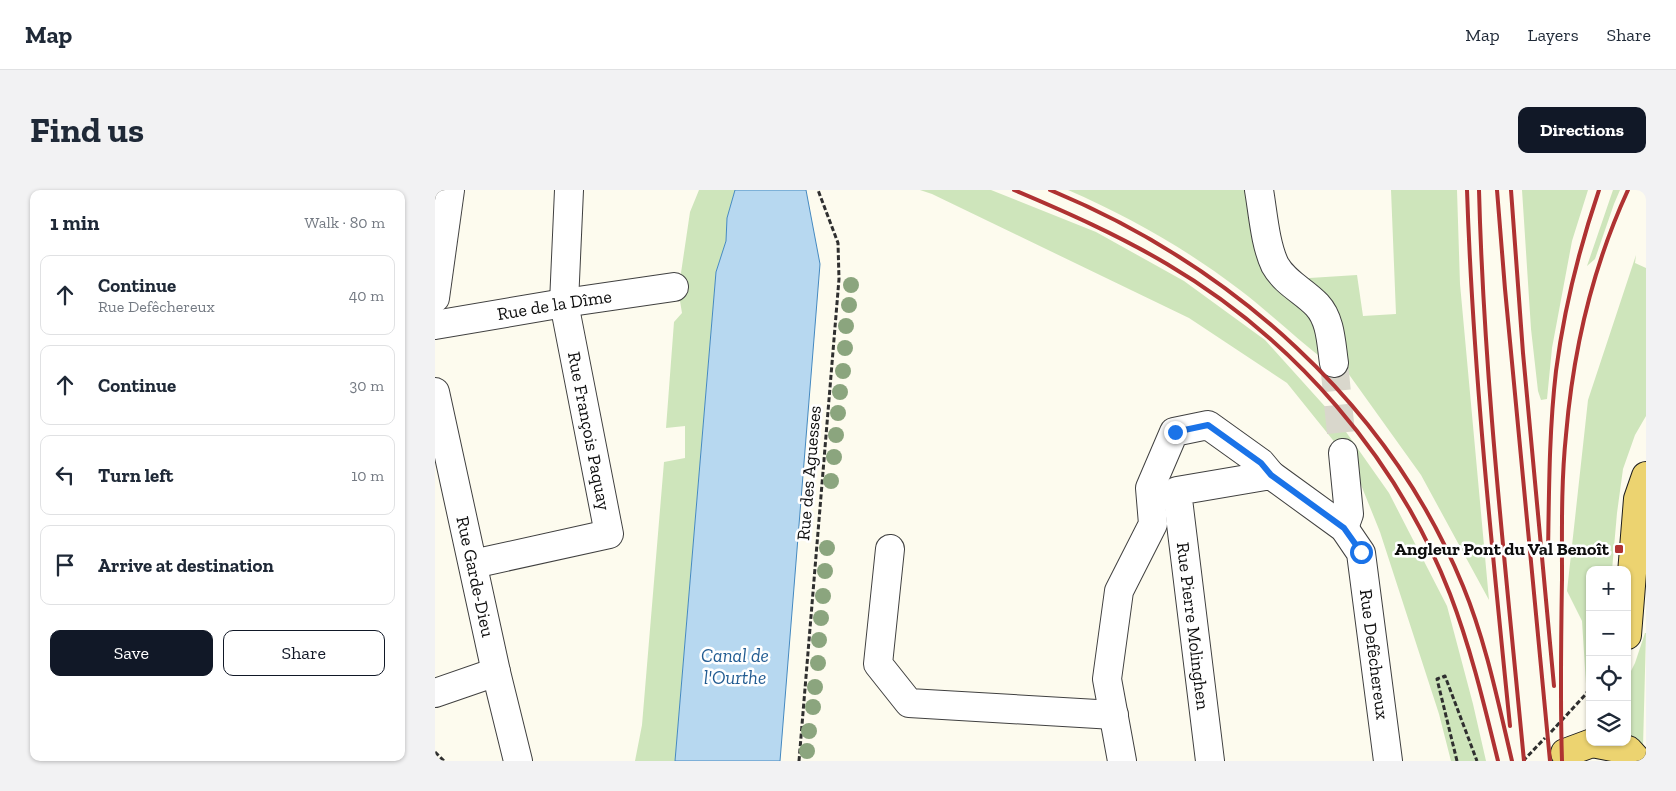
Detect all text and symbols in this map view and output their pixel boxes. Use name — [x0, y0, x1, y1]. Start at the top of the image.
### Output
text: Map — [25, 20, 72, 49]
text: Map — [1465, 24, 1500, 46]
text: Layers — [1528, 24, 1579, 46]
text: Share — [1607, 24, 1651, 46]
button: Directions — [1518, 107, 1646, 153]
text: Find us — [30, 109, 144, 151]
text: 1 min — [50, 210, 100, 235]
text: Walk · 80 m — [304, 213, 385, 232]
text: Continue — [98, 274, 176, 297]
icon: ahead — [51, 281, 79, 309]
street label: Rue de la Dîme — [495, 285, 613, 325]
text: 40 m — [349, 286, 384, 305]
text: Rue Defêchereux — [98, 297, 215, 316]
street label: Rue François Paquay — [563, 350, 615, 513]
icon: ahead — [51, 371, 79, 399]
text: Continue — [98, 374, 176, 397]
text: 30 m — [350, 376, 384, 395]
street label: Rue des Aguesses — [792, 404, 826, 541]
route end — [1164, 421, 1187, 444]
icon: left — [51, 461, 79, 489]
text: Turn left — [98, 464, 173, 487]
text: 10 m — [351, 466, 384, 485]
street label: Rue Garde-Dieu — [451, 514, 499, 639]
place label: Angleur Pont du Val Benoît — [1395, 538, 1610, 560]
street label: Rue Pierre Molinghen — [1172, 541, 1214, 712]
route start — [1350, 541, 1373, 564]
marker: Angleur Pont du Val Benoît — [1613, 543, 1625, 555]
icon: arrive — [51, 551, 79, 579]
text: Arrive at destination — [98, 554, 274, 577]
map controls — [1586, 566, 1631, 746]
button: + — [1586, 566, 1631, 611]
street label: Rue Defêchereux — [1355, 588, 1394, 721]
button: − — [1586, 611, 1631, 656]
button: Save — [50, 630, 213, 676]
button: Share — [223, 630, 385, 676]
water label: Canal de l'Ourthe — [701, 644, 769, 689]
button: locate — [1586, 656, 1631, 701]
button: layers — [1586, 701, 1631, 746]

